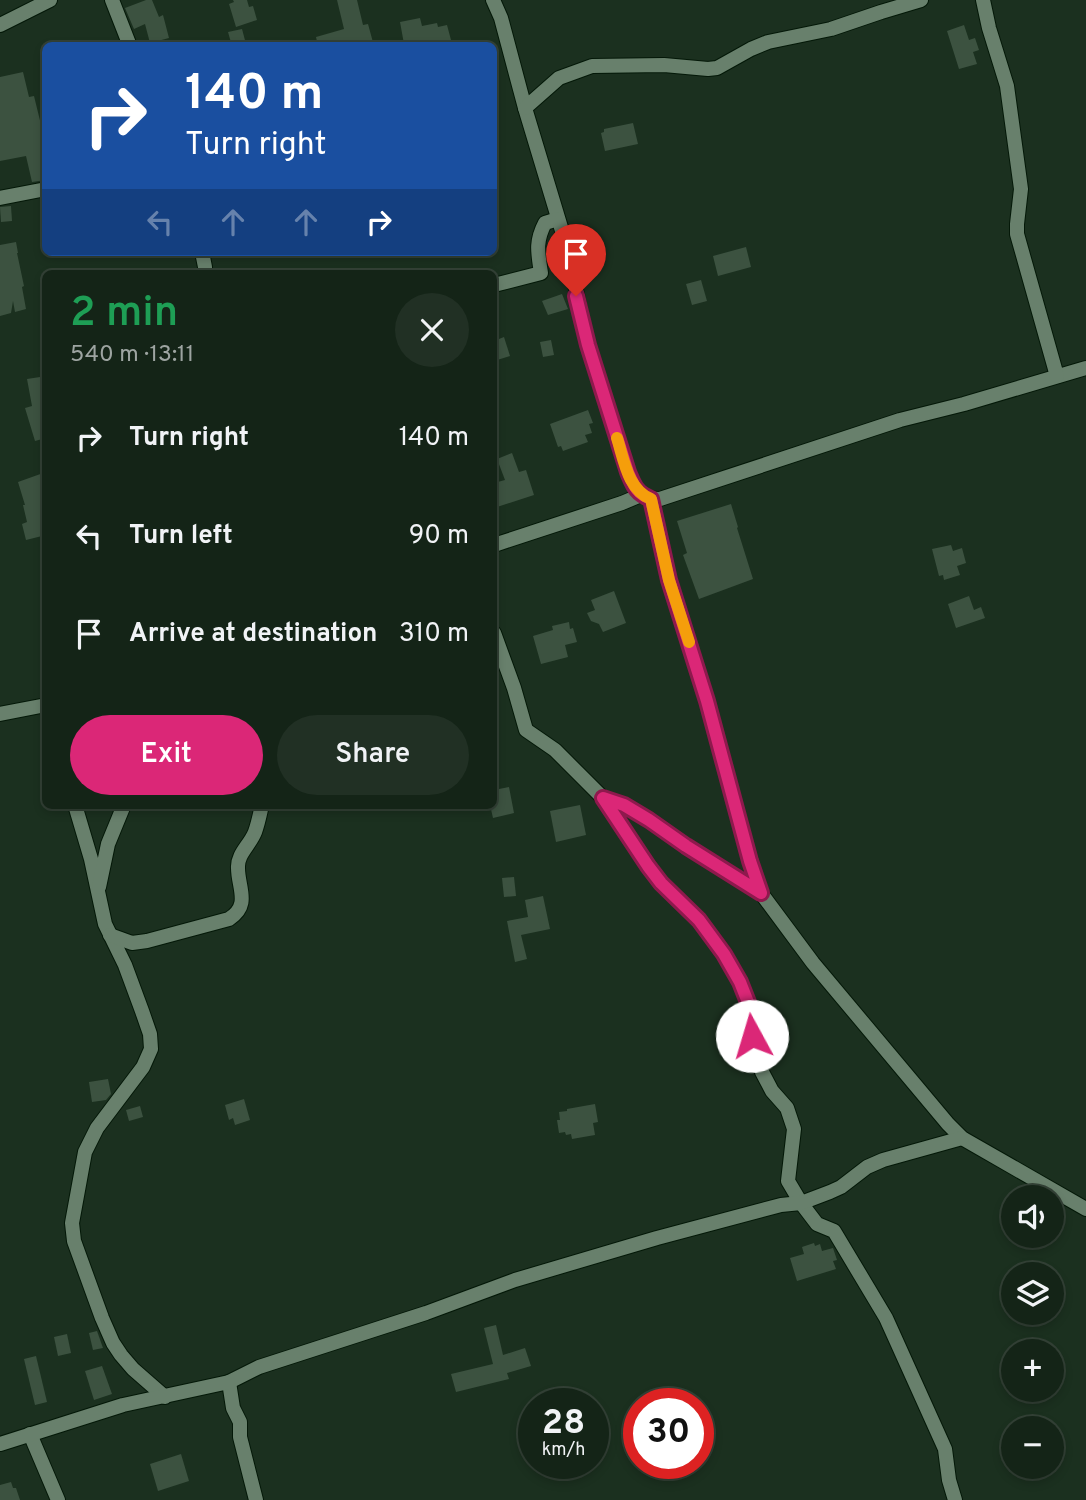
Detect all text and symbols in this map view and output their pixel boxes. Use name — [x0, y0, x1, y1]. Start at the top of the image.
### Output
text: 140 m — [185, 65, 324, 127]
icon: right — [70, 70, 161, 161]
text: Turn right — [185, 126, 327, 166]
icon: left — [141, 203, 179, 241]
icon: ahead — [214, 203, 252, 241]
icon: ahead — [287, 203, 325, 241]
icon: right — [360, 203, 398, 241]
pin — [546, 224, 606, 296]
icon: arrive — [557, 235, 595, 273]
text: 2 min — [70, 288, 178, 341]
button: close — [395, 293, 469, 367]
text: 540 m · 13:11 — [70, 341, 194, 370]
icon: right — [70, 419, 108, 457]
text: Turn right — [129, 422, 249, 455]
text: 140 m — [399, 422, 469, 455]
icon: left — [70, 517, 108, 555]
text: Turn left — [129, 520, 233, 553]
text: 90 m — [409, 520, 469, 553]
icon: arrive — [70, 615, 108, 653]
text: Arrive at destination — [129, 618, 377, 651]
text: 310 m — [399, 618, 469, 651]
button: Exit — [70, 715, 263, 795]
button: Share — [277, 715, 469, 795]
position arrow — [715, 999, 789, 1073]
map controls — [1001, 1185, 1064, 1479]
button: sound — [1001, 1185, 1064, 1248]
button: layers — [1001, 1262, 1064, 1325]
button: + — [1001, 1339, 1064, 1402]
speed limit sign: 30 — [623, 1388, 714, 1479]
text: 28 — [542, 1402, 585, 1446]
button: − — [1001, 1416, 1064, 1479]
text: km/h — [542, 1439, 585, 1462]

